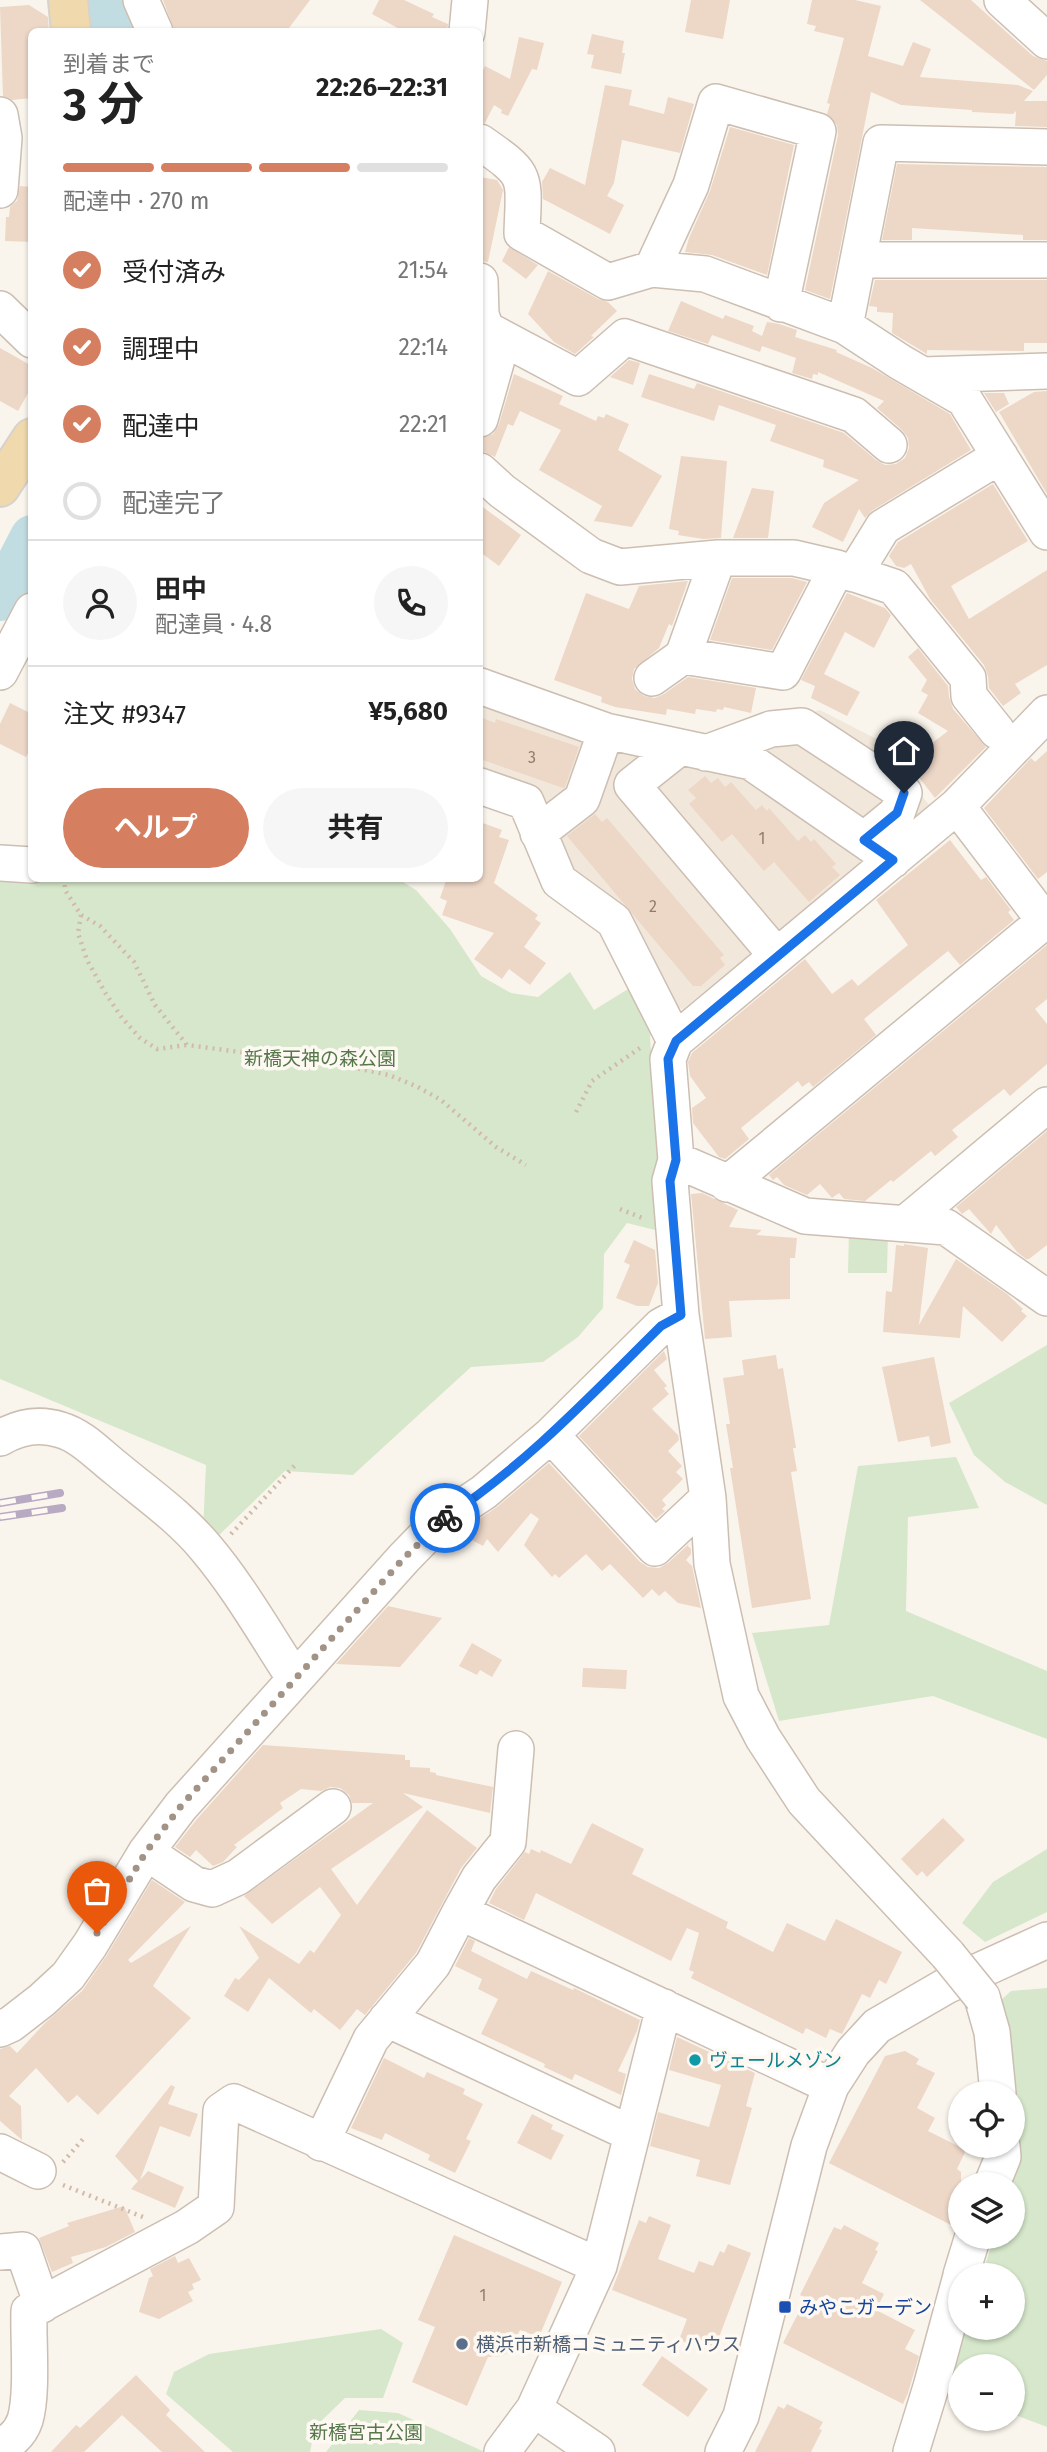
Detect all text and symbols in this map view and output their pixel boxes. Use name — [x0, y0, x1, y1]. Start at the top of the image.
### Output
text: 到着まで — [63, 50, 155, 78]
text: 22:26–22:31 — [316, 72, 448, 103]
text: 3 分 — [63, 77, 144, 132]
text: 配達中 · 270 m — [63, 187, 209, 215]
icon: check — [63, 251, 101, 289]
text: 21:54 — [398, 256, 448, 284]
text: 受付済み — [122, 257, 226, 288]
icon: check — [63, 328, 101, 366]
text: 22:14 — [398, 333, 448, 361]
text: 調理中 — [122, 334, 200, 365]
icon: check — [63, 405, 101, 443]
text: 22:21 — [399, 410, 448, 438]
text: 配達中 — [122, 411, 200, 442]
text: 配達完了 — [122, 488, 226, 519]
button: person — [63, 566, 137, 640]
button: phone — [374, 566, 448, 640]
text: 田中 — [155, 574, 207, 605]
text: 配達員 · 4.8 — [155, 610, 272, 638]
text: ¥5,680 — [369, 696, 448, 727]
text: 注文 #9347 — [63, 699, 186, 730]
pin — [874, 721, 934, 793]
icon: home — [885, 732, 923, 770]
house number: 3 — [528, 748, 536, 767]
button: ヘルプ — [63, 788, 249, 868]
button: 共有 — [263, 788, 448, 868]
house number: 1 — [759, 829, 765, 848]
house number: 2 — [649, 897, 657, 916]
park label: 新橋天神の森公園 — [244, 1047, 396, 1070]
courier — [410, 1483, 480, 1553]
icon: bike — [426, 1499, 464, 1537]
pin — [67, 1861, 127, 1933]
icon: bag — [78, 1872, 116, 1910]
place label: ヴェールメゾン — [709, 2049, 842, 2072]
marker: ヴェールメゾン — [687, 2052, 703, 2068]
map controls — [948, 2081, 1025, 2431]
button: locate — [948, 2081, 1025, 2158]
button: layers — [948, 2172, 1025, 2249]
button: + — [948, 2263, 1025, 2340]
house number: 1 — [480, 2286, 486, 2305]
place label: みやこガーデン — [799, 2296, 932, 2319]
marker: みやこガーデン — [777, 2299, 793, 2315]
place label: 横浜市新橋コミュニティハウス — [476, 2333, 741, 2356]
marker: 横浜市新橋コミュニティハウス — [454, 2336, 470, 2352]
button: − — [948, 2354, 1025, 2431]
park label: 新橋宮古公園 — [309, 2421, 423, 2444]

